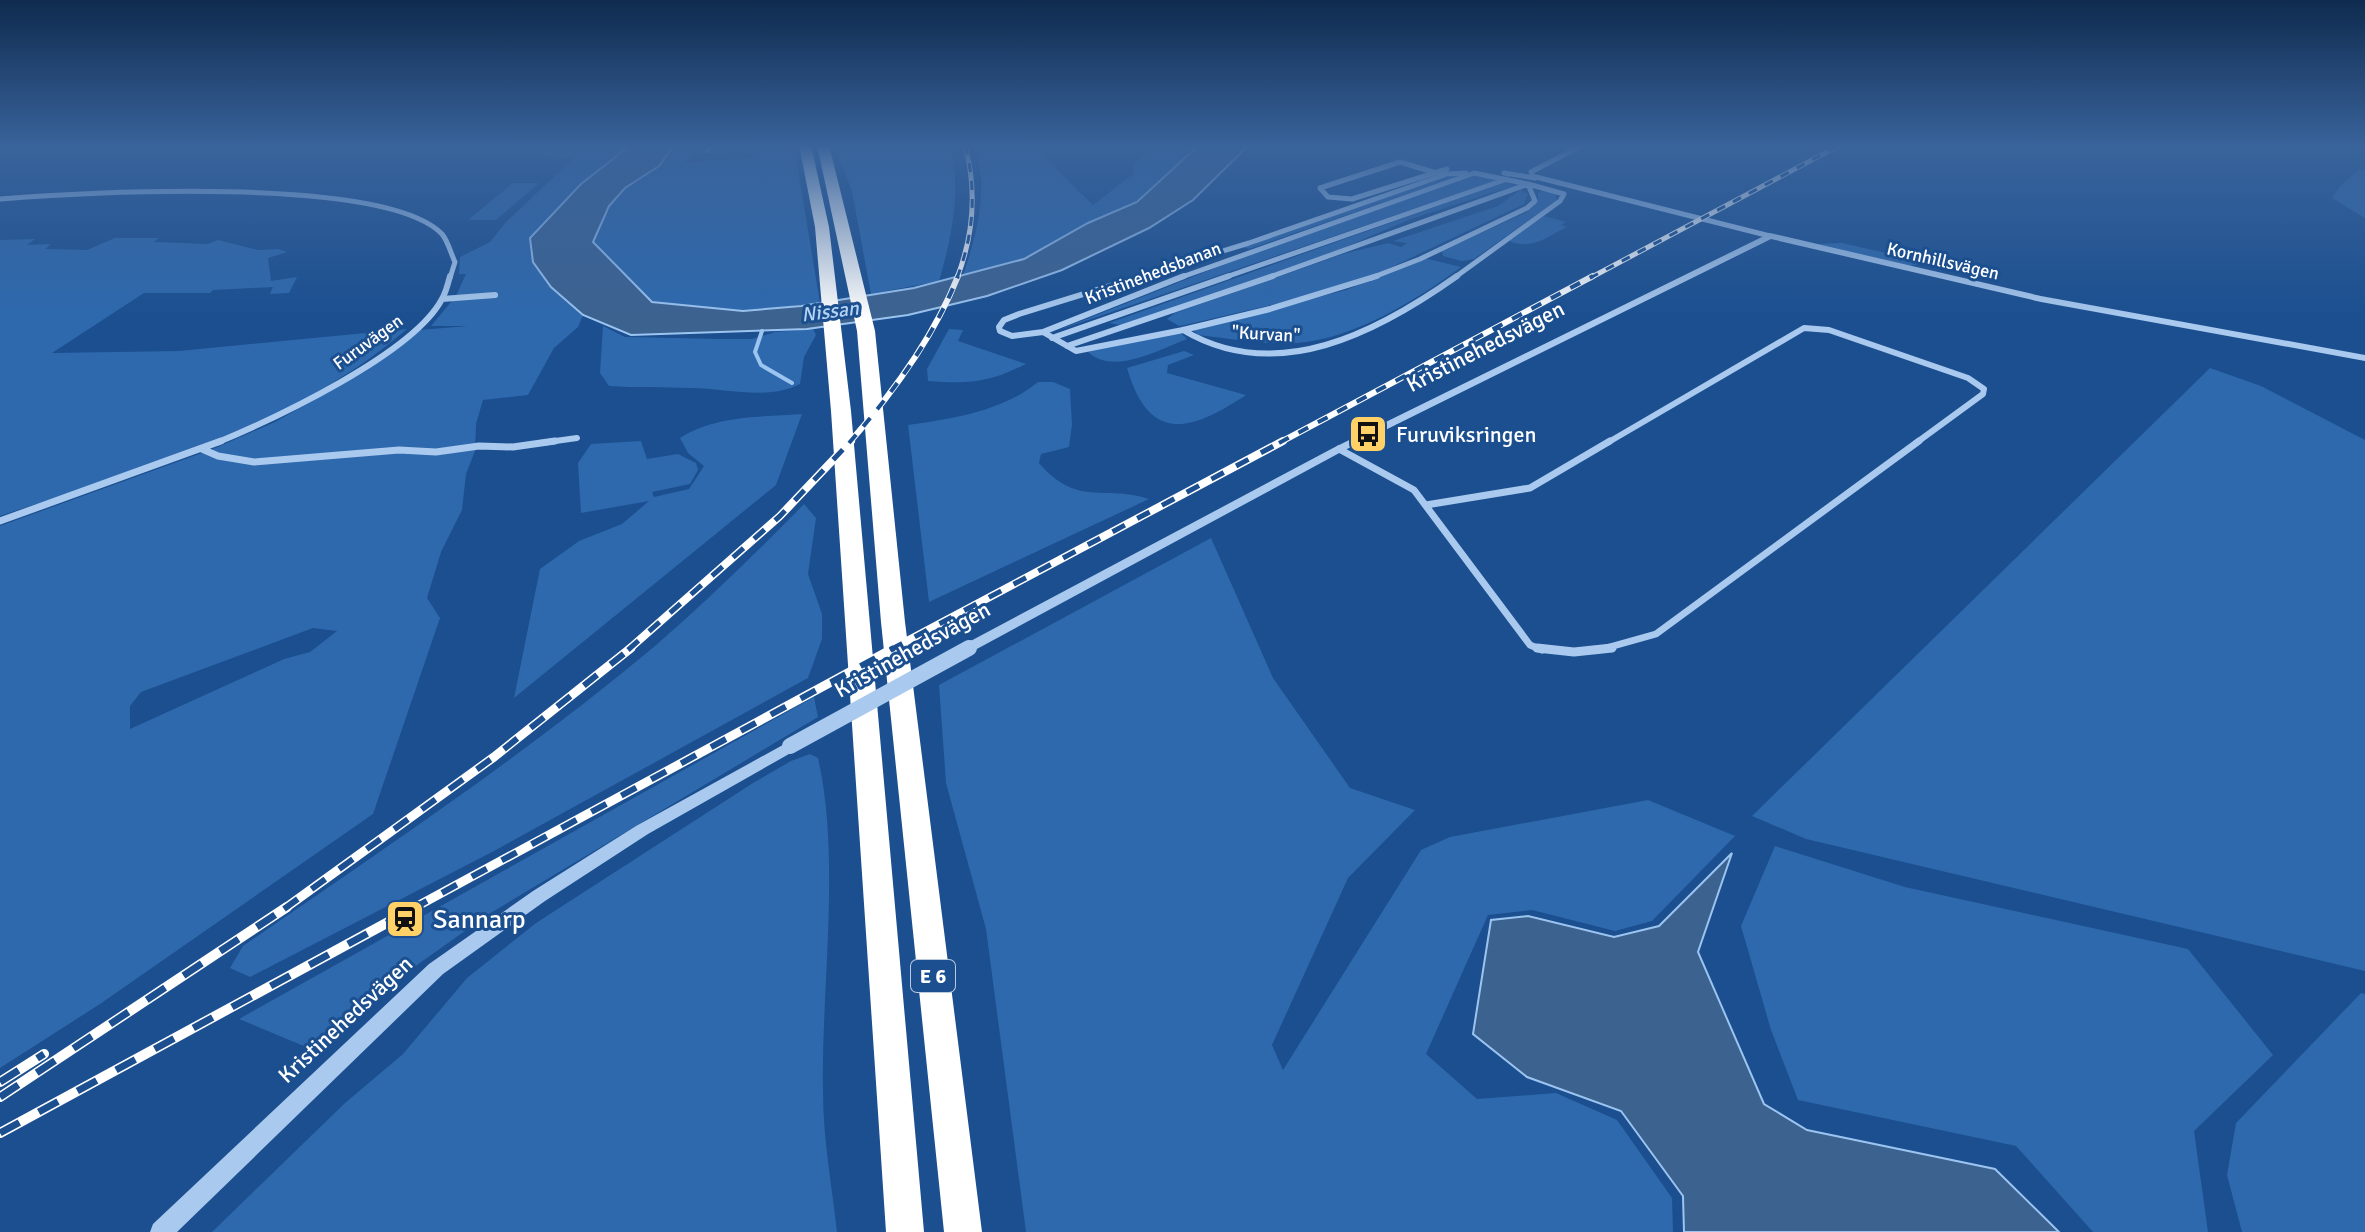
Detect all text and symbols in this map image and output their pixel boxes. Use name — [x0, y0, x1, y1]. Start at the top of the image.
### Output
street label: Kristinehedsbanan — [1082, 237, 1224, 309]
street label: Kornhillsvägen — [1885, 237, 2001, 285]
water label: Nissan — [800, 295, 861, 327]
street label: Kristinehedsvägen — [1402, 295, 1569, 398]
street label: Furuvägen — [329, 309, 407, 375]
street label: "Kurvan" — [1231, 321, 1301, 347]
bus stop icon: Furuviksringen — [1347, 413, 1389, 455]
place label: Furuviksringen — [1396, 421, 1536, 448]
street label: Kristinehedsvägen — [830, 595, 995, 703]
station icon: Sannarp — [384, 898, 426, 940]
place label: Sannarp — [433, 904, 526, 936]
street label: Kristinehedsvägen — [273, 950, 418, 1089]
road number: E 6 — [911, 960, 955, 992]

